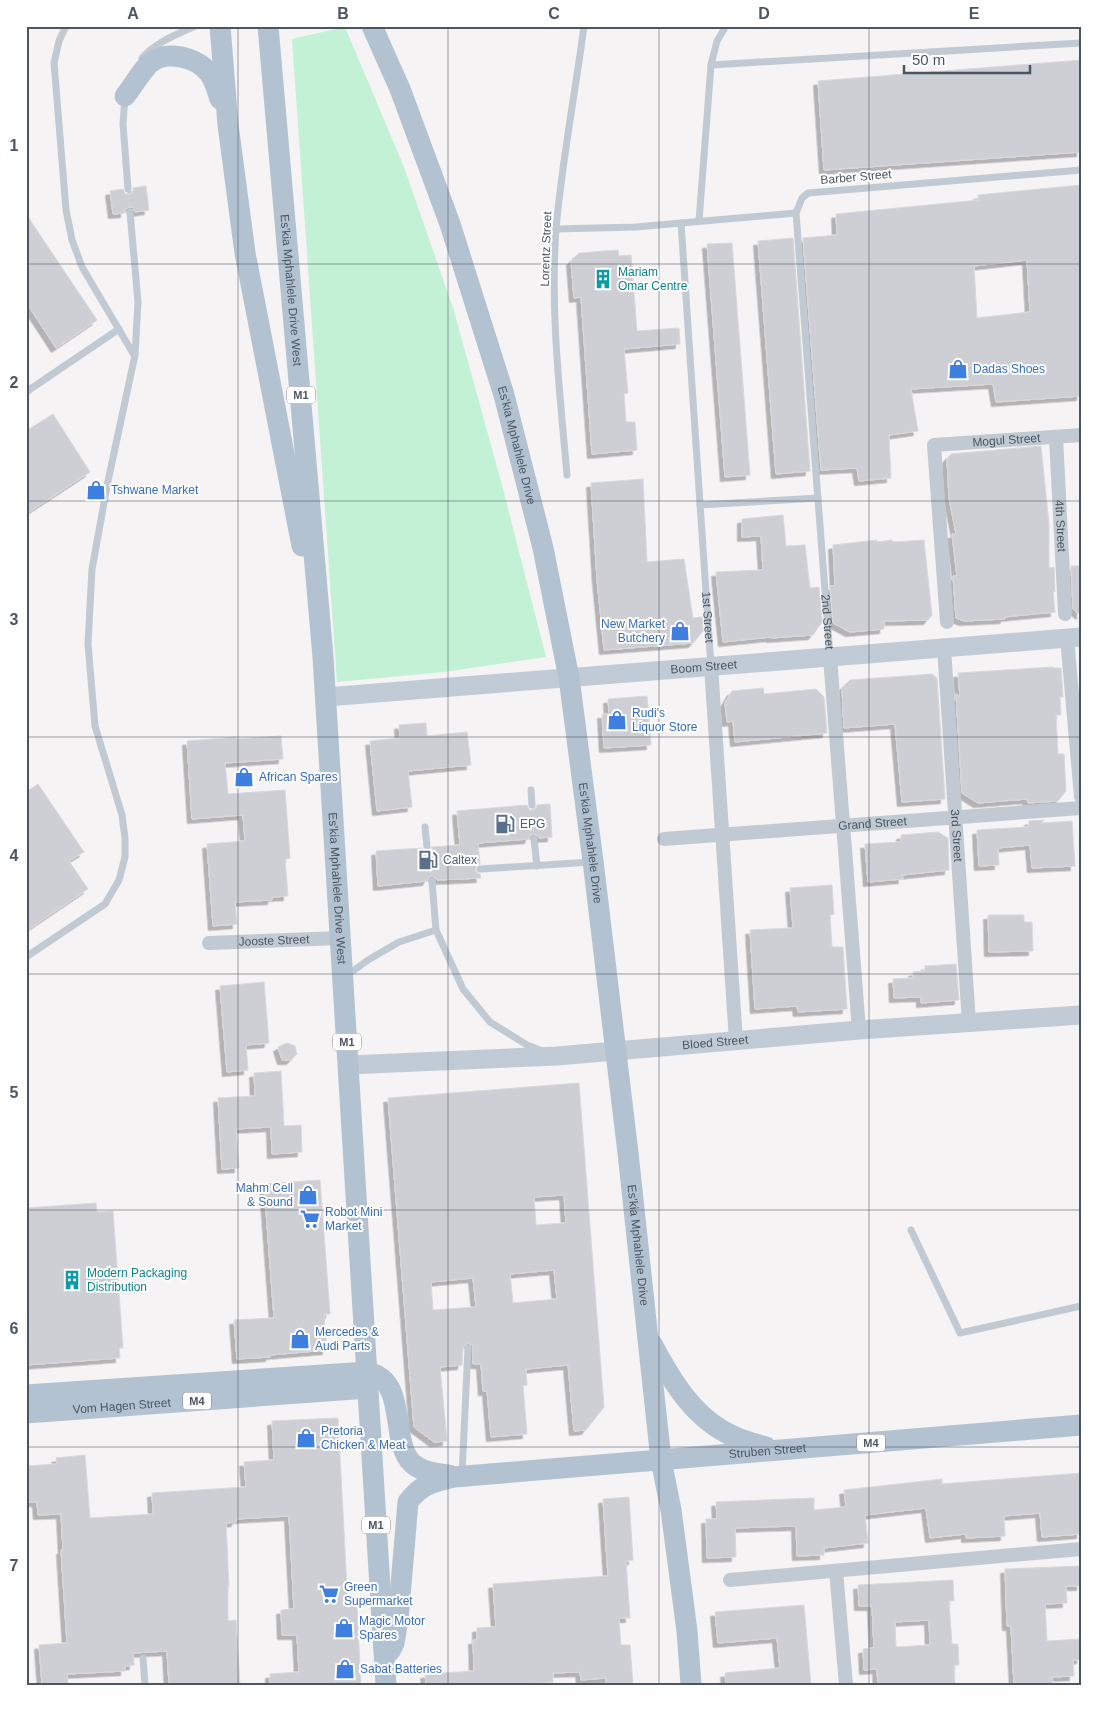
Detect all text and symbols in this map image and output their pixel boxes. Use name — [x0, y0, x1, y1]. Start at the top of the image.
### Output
text: A — [127, 5, 139, 22]
text: B — [337, 5, 349, 22]
text: C — [548, 5, 560, 22]
text: D — [758, 5, 770, 22]
text: E — [969, 5, 980, 22]
scale bar — [904, 42, 1031, 74]
text: 50 m — [912, 51, 945, 68]
text: 1 — [10, 137, 19, 154]
street label: Barber Street — [820, 167, 893, 187]
street label: Lorentz Street — [538, 210, 554, 287]
street label: Es'kia Mphahlele Drive West — [277, 214, 305, 367]
place label: Mariam Omar Centre — [618, 265, 688, 293]
building icon: Mariam Omar Centre — [592, 268, 614, 290]
shop icon: Dadas Shoes — [947, 358, 969, 380]
place label: Dadas Shoes — [973, 362, 1045, 376]
text: 2 — [10, 374, 19, 391]
street label: Es'kia Mphahlele Drive — [495, 384, 539, 506]
road number: M1 — [287, 386, 315, 404]
street label: Mogul Street — [972, 431, 1041, 449]
shop icon: Tshwane Market — [85, 479, 107, 501]
place label: Tshwane Market — [111, 483, 199, 497]
street label: 4th Street — [1052, 499, 1069, 553]
street label: 1st Street — [699, 591, 716, 644]
street label: 2nd Street — [818, 594, 837, 651]
text: 3 — [10, 611, 19, 628]
place label: New Market Butchery — [601, 617, 666, 645]
shop icon: New Market Butchery — [669, 620, 691, 642]
street label: Boom Street — [670, 657, 738, 677]
place label: Rudi's Liquor Store — [632, 706, 698, 734]
shop icon: Rudi's Liquor Store — [606, 709, 628, 731]
shop icon: African Spares — [233, 766, 255, 788]
place label: African Spares — [259, 770, 338, 784]
street label: Es'kia Mphahlele Drive — [576, 782, 605, 905]
street label: 3rd Street — [948, 809, 965, 863]
street label: Es'kia Mphahlele Drive West — [326, 812, 349, 965]
fuel station icon: EPG — [494, 813, 516, 835]
street label: Grand Street — [838, 814, 908, 833]
place label: EPG — [520, 817, 545, 831]
text: 4 — [10, 847, 19, 864]
fuel station icon: Caltex — [417, 849, 439, 871]
place label: Caltex — [443, 853, 477, 867]
street label: Jooste Street — [238, 932, 310, 949]
street label: Bloed Street — [682, 1033, 749, 1052]
road number: M1 — [333, 1034, 361, 1050]
text: 5 — [10, 1084, 19, 1101]
place label: Mahm Cell & Sound — [236, 1181, 293, 1209]
shop icon: Mahm Cell & Sound — [297, 1184, 319, 1206]
street label: Es'kia Mphahlele Drive — [624, 1184, 651, 1307]
place label: Robot Mini Market — [325, 1205, 382, 1233]
supermarket icon: Robot Mini Market — [299, 1208, 321, 1230]
place label: Modern Packaging Distribution — [87, 1266, 187, 1294]
building icon: Modern Packaging Distribution — [61, 1269, 83, 1291]
text: 6 — [10, 1320, 19, 1337]
place label: Mercedes & Audi Parts — [315, 1325, 379, 1353]
shop icon: Mercedes & Audi Parts — [289, 1328, 311, 1350]
road number: M4 — [183, 1392, 211, 1410]
street label: Vom Hagen Street — [72, 1395, 172, 1417]
place label: Pretoria Chicken & Meat — [321, 1424, 406, 1452]
shop icon: Pretoria Chicken & Meat — [295, 1427, 317, 1449]
road number: M4 — [857, 1435, 885, 1452]
street label: Struben Street — [728, 1441, 807, 1461]
road number: M1 — [362, 1516, 390, 1534]
text: 7 — [10, 1557, 19, 1574]
place label: Green Supermarket — [344, 1580, 413, 1608]
supermarket icon: Green Supermarket — [318, 1583, 340, 1605]
place label: Magic Motor Spares — [359, 1614, 425, 1642]
shop icon: Magic Motor Spares — [333, 1617, 355, 1639]
shop icon: Sabat Batteries — [334, 1658, 356, 1680]
place label: Sabat Batteries — [360, 1662, 442, 1676]

